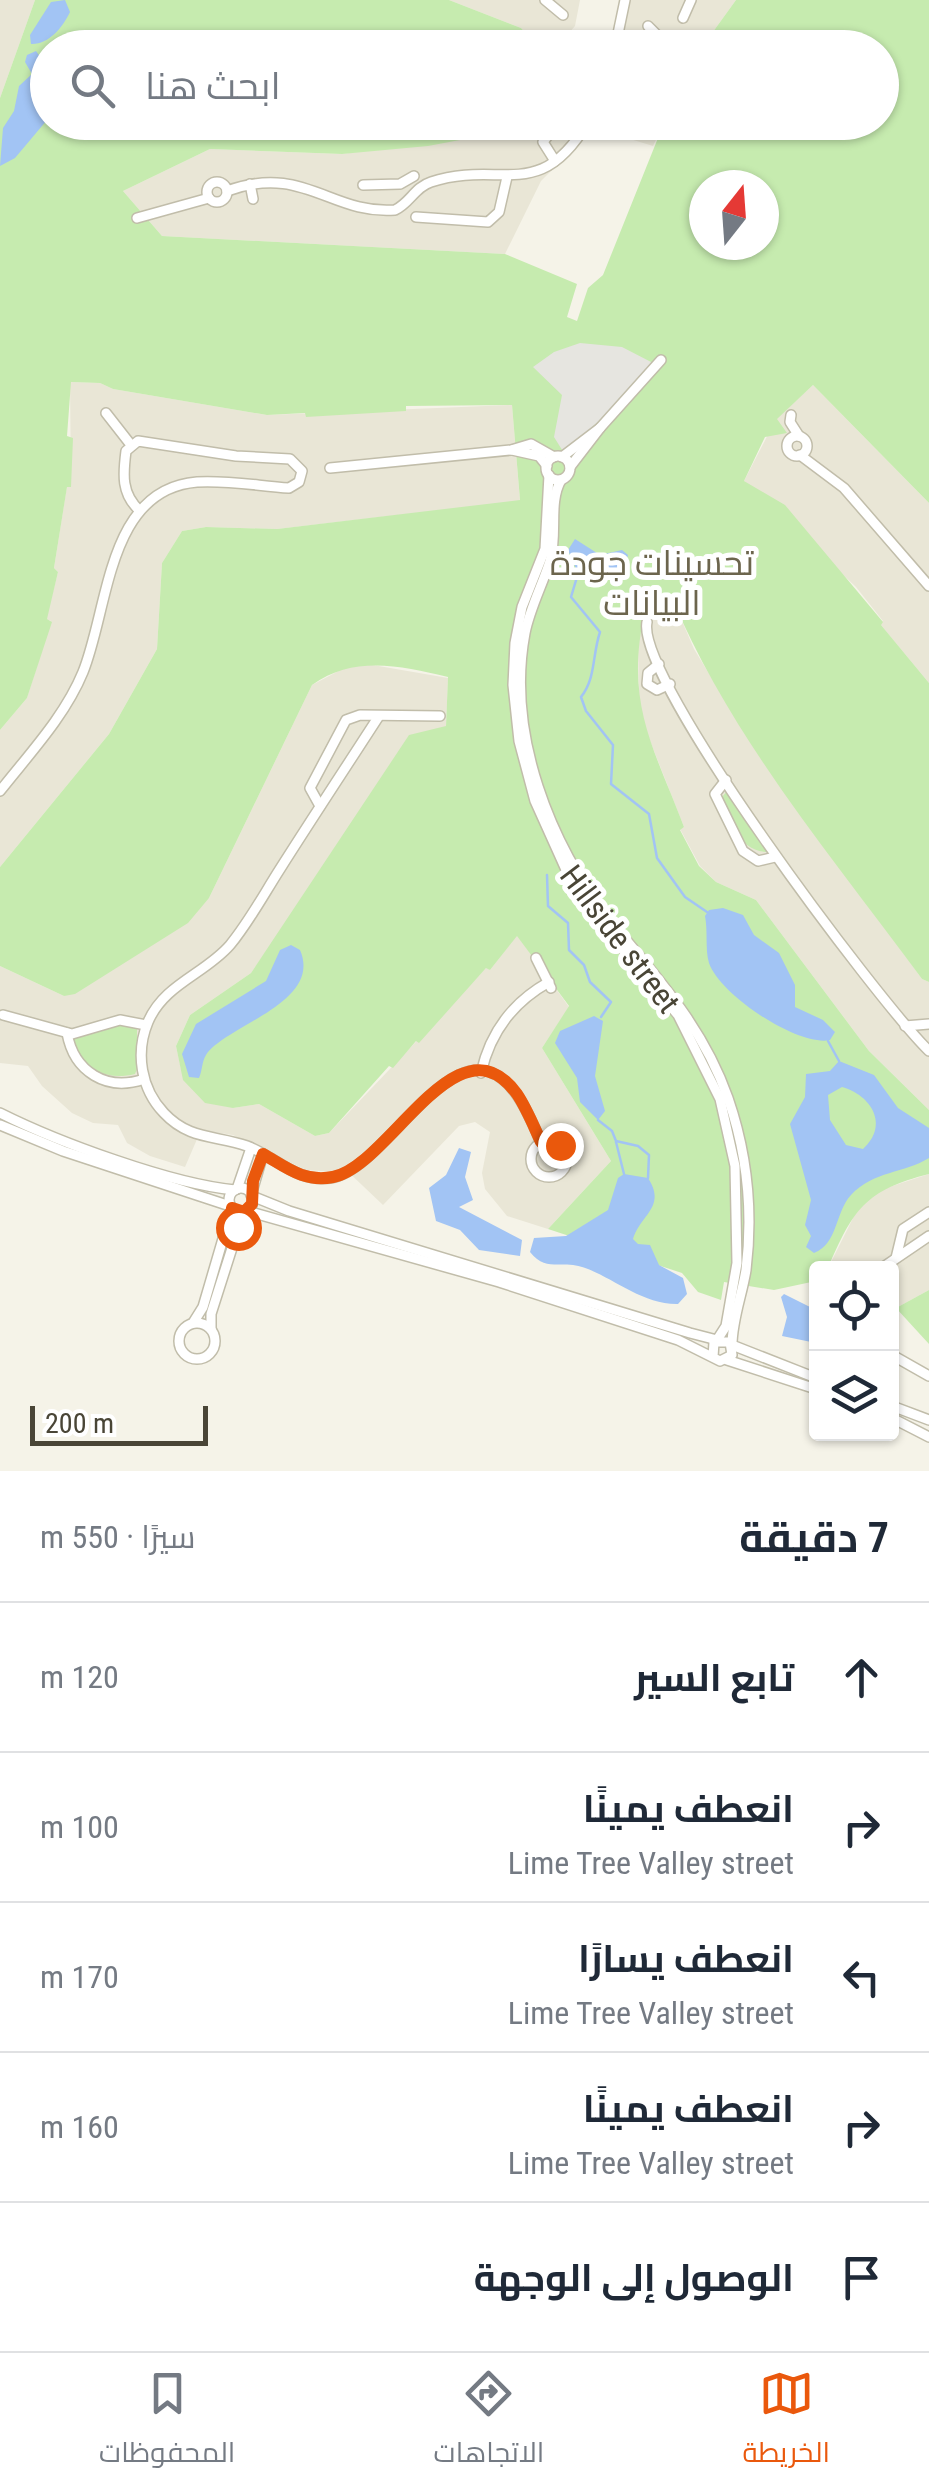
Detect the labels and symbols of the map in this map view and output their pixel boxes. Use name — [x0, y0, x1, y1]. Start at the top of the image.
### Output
north arrow — [689, 170, 779, 260]
district label: تحسينات جودة البيانات — [550, 543, 754, 624]
street label: Hillside street — [552, 858, 688, 1020]
route end — [538, 1123, 584, 1169]
route start — [216, 1205, 262, 1251]
scale bar — [30, 1401, 208, 1446]

